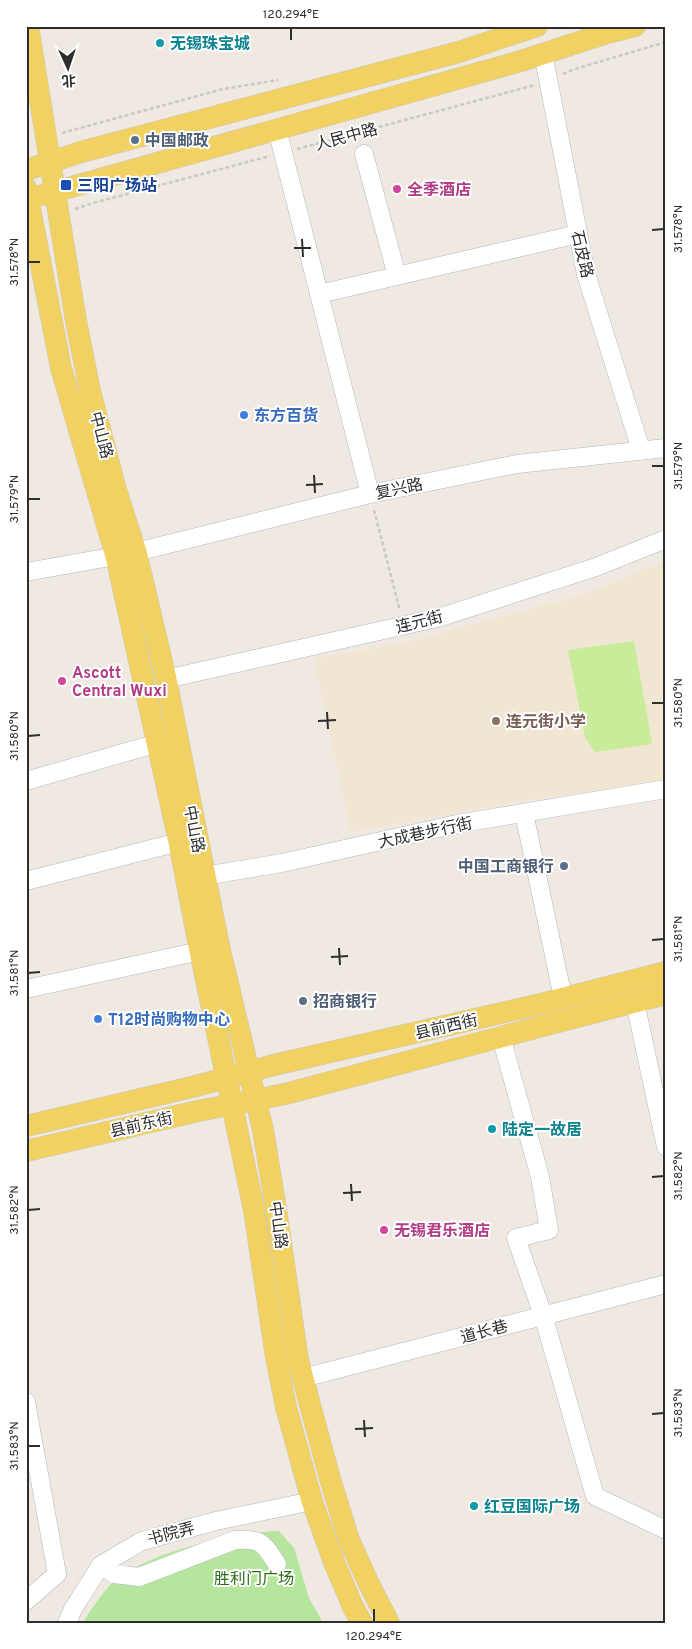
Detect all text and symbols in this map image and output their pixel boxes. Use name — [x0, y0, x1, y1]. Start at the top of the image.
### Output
text: 120.294°E — [263, 7, 319, 23]
place label: 无锡珠宝城 — [170, 34, 250, 55]
marker: 无锡珠宝城 — [154, 37, 166, 49]
north arrow — [42, 42, 92, 92]
text: 北 — [61, 71, 76, 88]
street label: 人民中路 — [313, 120, 380, 156]
place label: 中国邮政 — [145, 132, 209, 152]
marker: 中国邮政 — [129, 134, 141, 146]
place label: 三阳广场站 — [77, 177, 157, 197]
marker: 三阳广场站 — [59, 178, 73, 192]
place label: 全季酒店 — [407, 181, 471, 201]
marker: 全季酒店 — [391, 183, 403, 195]
text: 31.578°N — [671, 205, 687, 253]
street label: 石皮路 — [566, 229, 596, 280]
text: 31.578°N — [7, 238, 23, 286]
place label: 东方百货 — [254, 406, 318, 427]
marker: 东方百货 — [238, 409, 250, 421]
street label: 中山路 — [84, 410, 116, 461]
text: 31.579°N — [671, 442, 687, 490]
text: 31.579°N — [7, 475, 23, 523]
street label: 复兴路 — [374, 475, 425, 505]
street label: 连元街 — [394, 607, 445, 638]
place label: Ascott Central Wuxi — [72, 664, 167, 702]
marker: Ascott Central Wuxi — [56, 675, 68, 687]
text: 31.580°N — [671, 678, 687, 728]
text: 31.580°N — [7, 711, 23, 761]
place label: 连元街小学 — [505, 713, 586, 733]
marker: 连元街小学 — [490, 715, 502, 727]
street label: 中山路 — [179, 804, 207, 855]
street label: 大成巷步行街 — [376, 814, 474, 854]
place label: 中国工商银行 — [458, 858, 554, 878]
marker: 中国工商银行 — [558, 860, 570, 872]
text: 31.581°N — [671, 916, 687, 962]
text: 31.581°N — [7, 950, 23, 996]
place label: 招商银行 — [313, 993, 377, 1013]
marker: 招商银行 — [297, 995, 309, 1007]
place label: T12时尚购物中心 — [108, 1011, 230, 1031]
street label: 县前西街 — [413, 1011, 480, 1045]
marker: T12时尚购物中心 — [92, 1013, 104, 1025]
street label: 县前东街 — [108, 1109, 175, 1143]
place label: 陆定一故居 — [502, 1121, 582, 1141]
marker: 陆定一故居 — [486, 1123, 498, 1135]
text: 31.582°N — [671, 1151, 687, 1201]
text: 31.582°N — [7, 1185, 23, 1235]
street label: 中山路 — [264, 1200, 290, 1250]
place label: 无锡君乐酒店 — [394, 1222, 490, 1242]
marker: 无锡君乐酒店 — [378, 1224, 390, 1236]
street label: 道长巷 — [459, 1317, 510, 1349]
text: 31.583°N — [671, 1388, 687, 1438]
text: 31.583°N — [7, 1421, 23, 1471]
place label: 红豆国际广场 — [484, 1498, 580, 1518]
marker: 红豆国际广场 — [468, 1500, 480, 1512]
street label: 书院弄 — [146, 1519, 197, 1551]
park label: 胜利门广场 — [214, 1570, 294, 1590]
text: 120.294°E — [346, 1629, 402, 1645]

